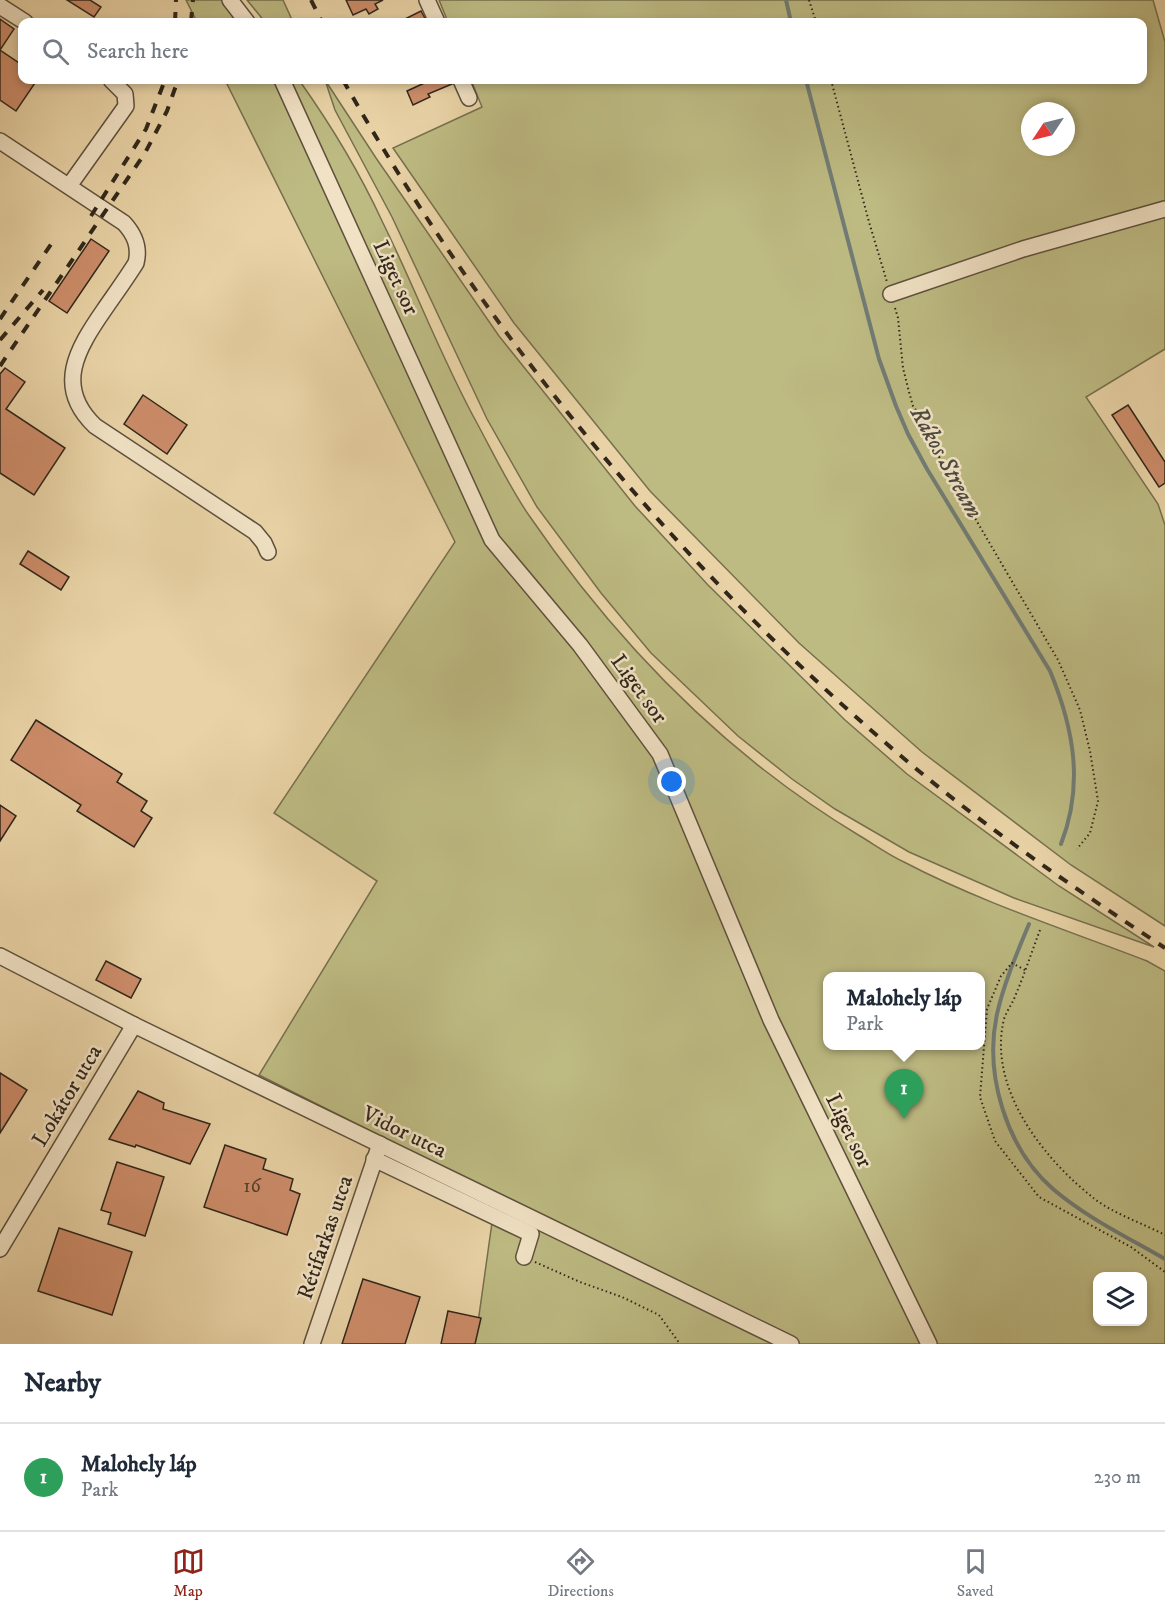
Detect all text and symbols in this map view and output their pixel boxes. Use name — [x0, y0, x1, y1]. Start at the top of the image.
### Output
search box — [18, 18, 1147, 84]
icon: search — [39, 35, 72, 68]
text: Search here — [87, 38, 189, 65]
north arrow — [1021, 102, 1075, 156]
street label: Liget sor — [367, 236, 425, 320]
water label: Rákos Stream — [903, 400, 989, 524]
street label: Liget sor — [605, 649, 673, 730]
your location — [657, 767, 686, 796]
popup — [823, 972, 985, 1050]
text: Malohely láp — [846, 985, 962, 1012]
text: Park — [846, 1012, 884, 1037]
street label: Lokátor utca — [26, 1039, 108, 1151]
pin: 1 — [884, 1070, 924, 1119]
street label: Liget sor — [819, 1089, 879, 1173]
street label: Vidor utca — [357, 1100, 451, 1165]
street label: Rétifarkas utca — [292, 1171, 359, 1303]
house number: 16 — [243, 1174, 261, 1199]
map controls — [1093, 1272, 1147, 1326]
button: layers — [1093, 1272, 1147, 1326]
text: Nearby — [24, 1367, 101, 1400]
text: Malohely láp — [81, 1451, 197, 1478]
text: 1 — [40, 1465, 47, 1490]
text: 230 m — [1094, 1465, 1141, 1490]
text: Park — [81, 1478, 118, 1503]
tab: Map — [172, 1545, 205, 1601]
tab: Directions — [548, 1545, 614, 1601]
tab: Saved — [957, 1545, 994, 1601]

